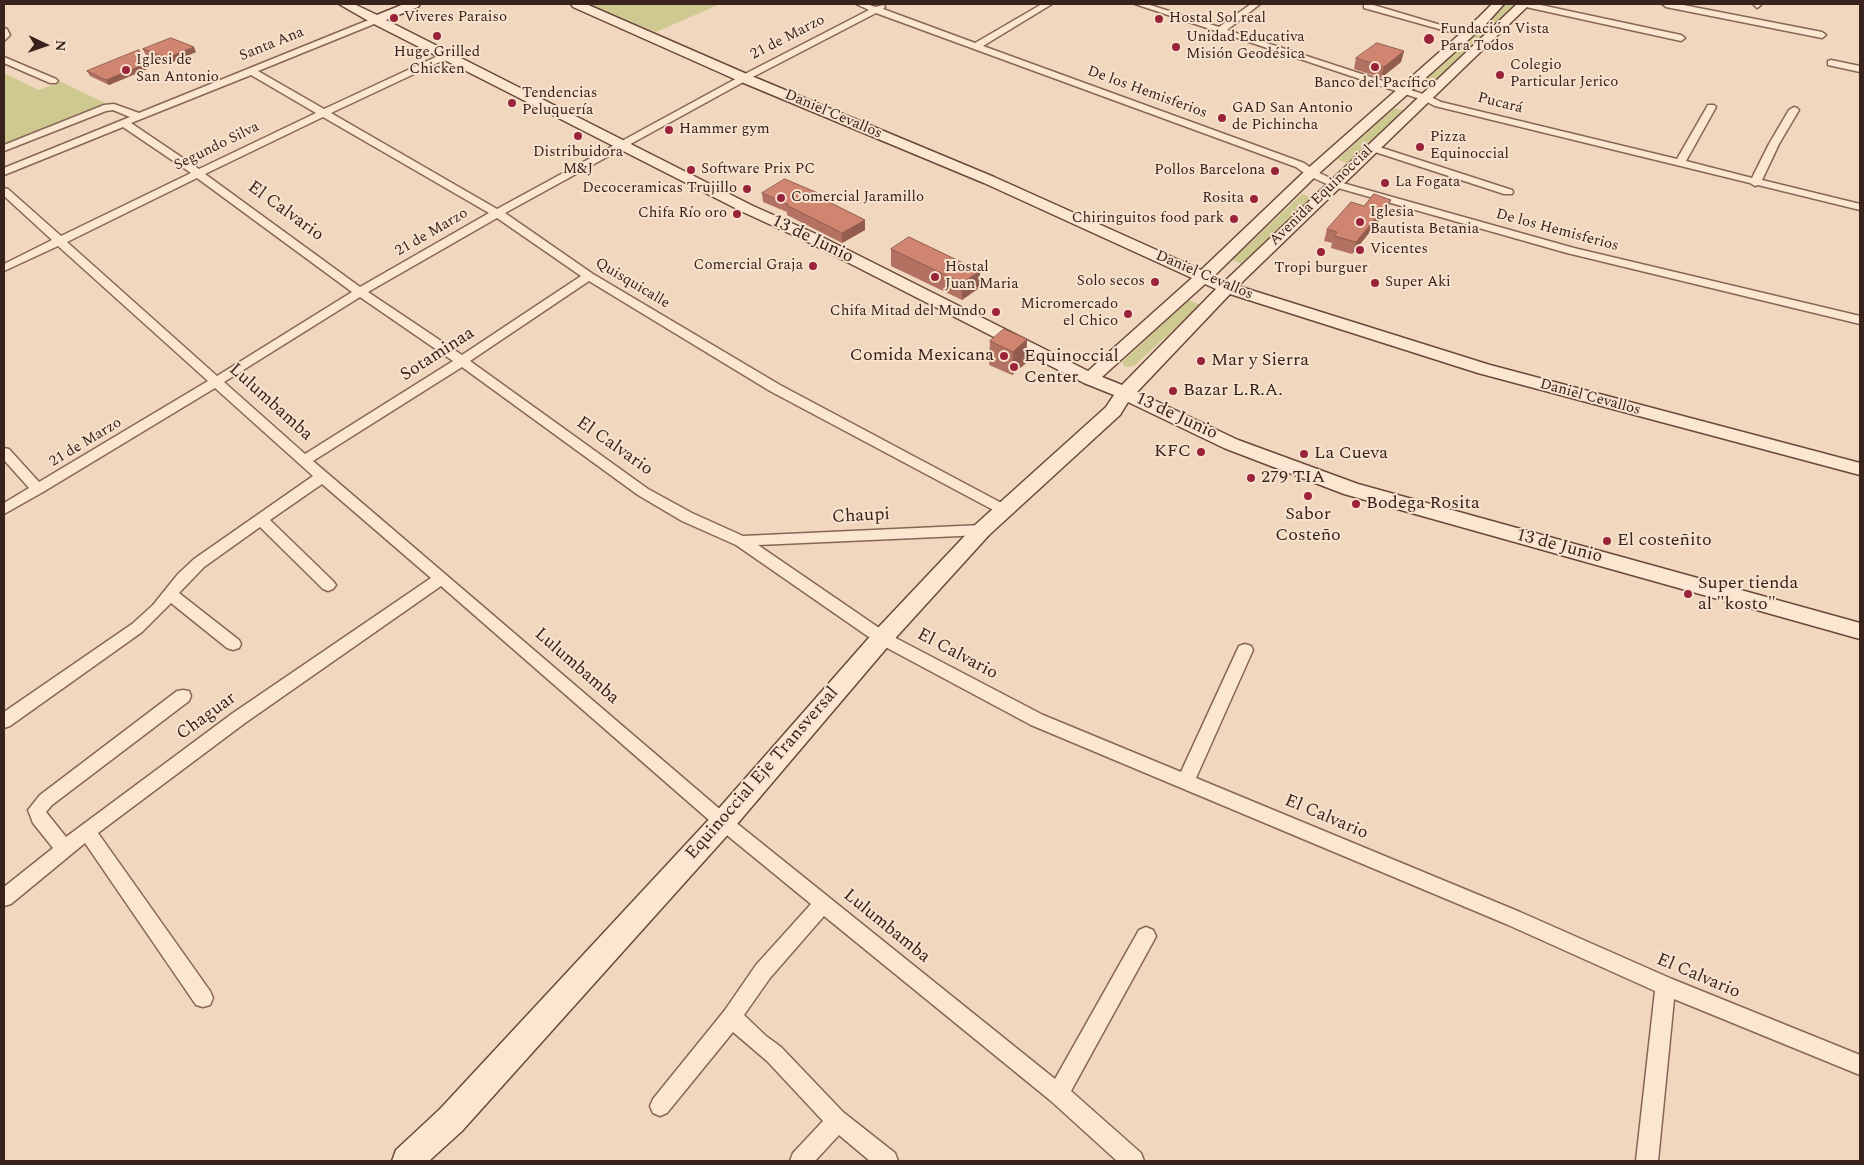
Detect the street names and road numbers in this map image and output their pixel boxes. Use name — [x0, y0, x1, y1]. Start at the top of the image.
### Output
street label: 21 de Marzo — [748, 12, 828, 64]
street label: Santa Ana — [237, 24, 307, 66]
street label: De los Hemisferios — [1085, 63, 1209, 123]
street label: Daniel Cevallos — [782, 86, 884, 144]
street label: Pucará — [1476, 90, 1524, 118]
street label: Segundo Silva — [171, 119, 263, 175]
street label: Avenida Equinoccial — [1267, 142, 1377, 250]
street label: El Calvario — [243, 177, 327, 247]
street label: 21 de Marzo — [392, 205, 472, 261]
street label: De los Hemisferios — [1494, 206, 1620, 256]
street label: 13 de Junio — [768, 211, 856, 269]
street label: Daniel Cevallos — [1153, 247, 1255, 305]
street label: Quisquicalle — [591, 255, 673, 313]
street label: Sotaminaa — [397, 323, 479, 387]
street label: Lulumbamba — [224, 360, 316, 446]
street label: Daniel Cevallos — [1538, 376, 1642, 420]
street label: 13 de Junio — [1131, 389, 1221, 445]
street label: El Calvario — [572, 413, 656, 481]
street label: 21 de Marzo — [47, 414, 125, 472]
street label: Chaupi — [831, 505, 891, 529]
street label: 13 de Junio — [1513, 525, 1605, 569]
street label: Lulumbamba — [529, 624, 623, 710]
street label: El Calvario — [913, 625, 1001, 685]
street label: Equinoccial Eje Transversal — [682, 683, 844, 865]
street label: Chaguar — [173, 688, 241, 746]
street label: El Calvario — [1281, 791, 1371, 845]
street label: Lulumbamba — [838, 885, 934, 969]
street label: El Calvario — [1653, 950, 1743, 1004]

